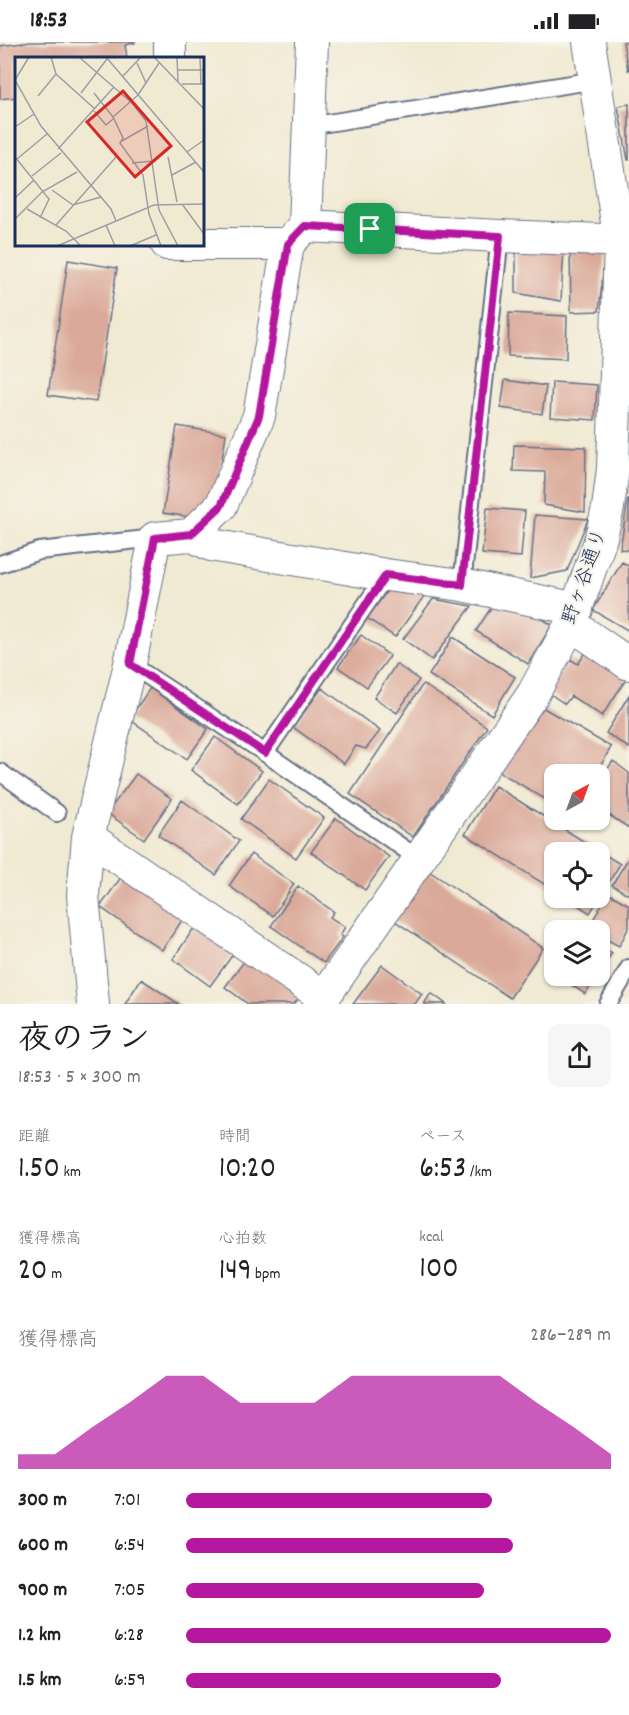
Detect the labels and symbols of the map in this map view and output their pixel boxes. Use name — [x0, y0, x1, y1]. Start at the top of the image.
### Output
inset map — [15, 57, 204, 246]
pin — [344, 203, 395, 254]
street label: 野ヶ谷通り — [556, 525, 616, 629]
north arrow — [544, 764, 610, 830]

